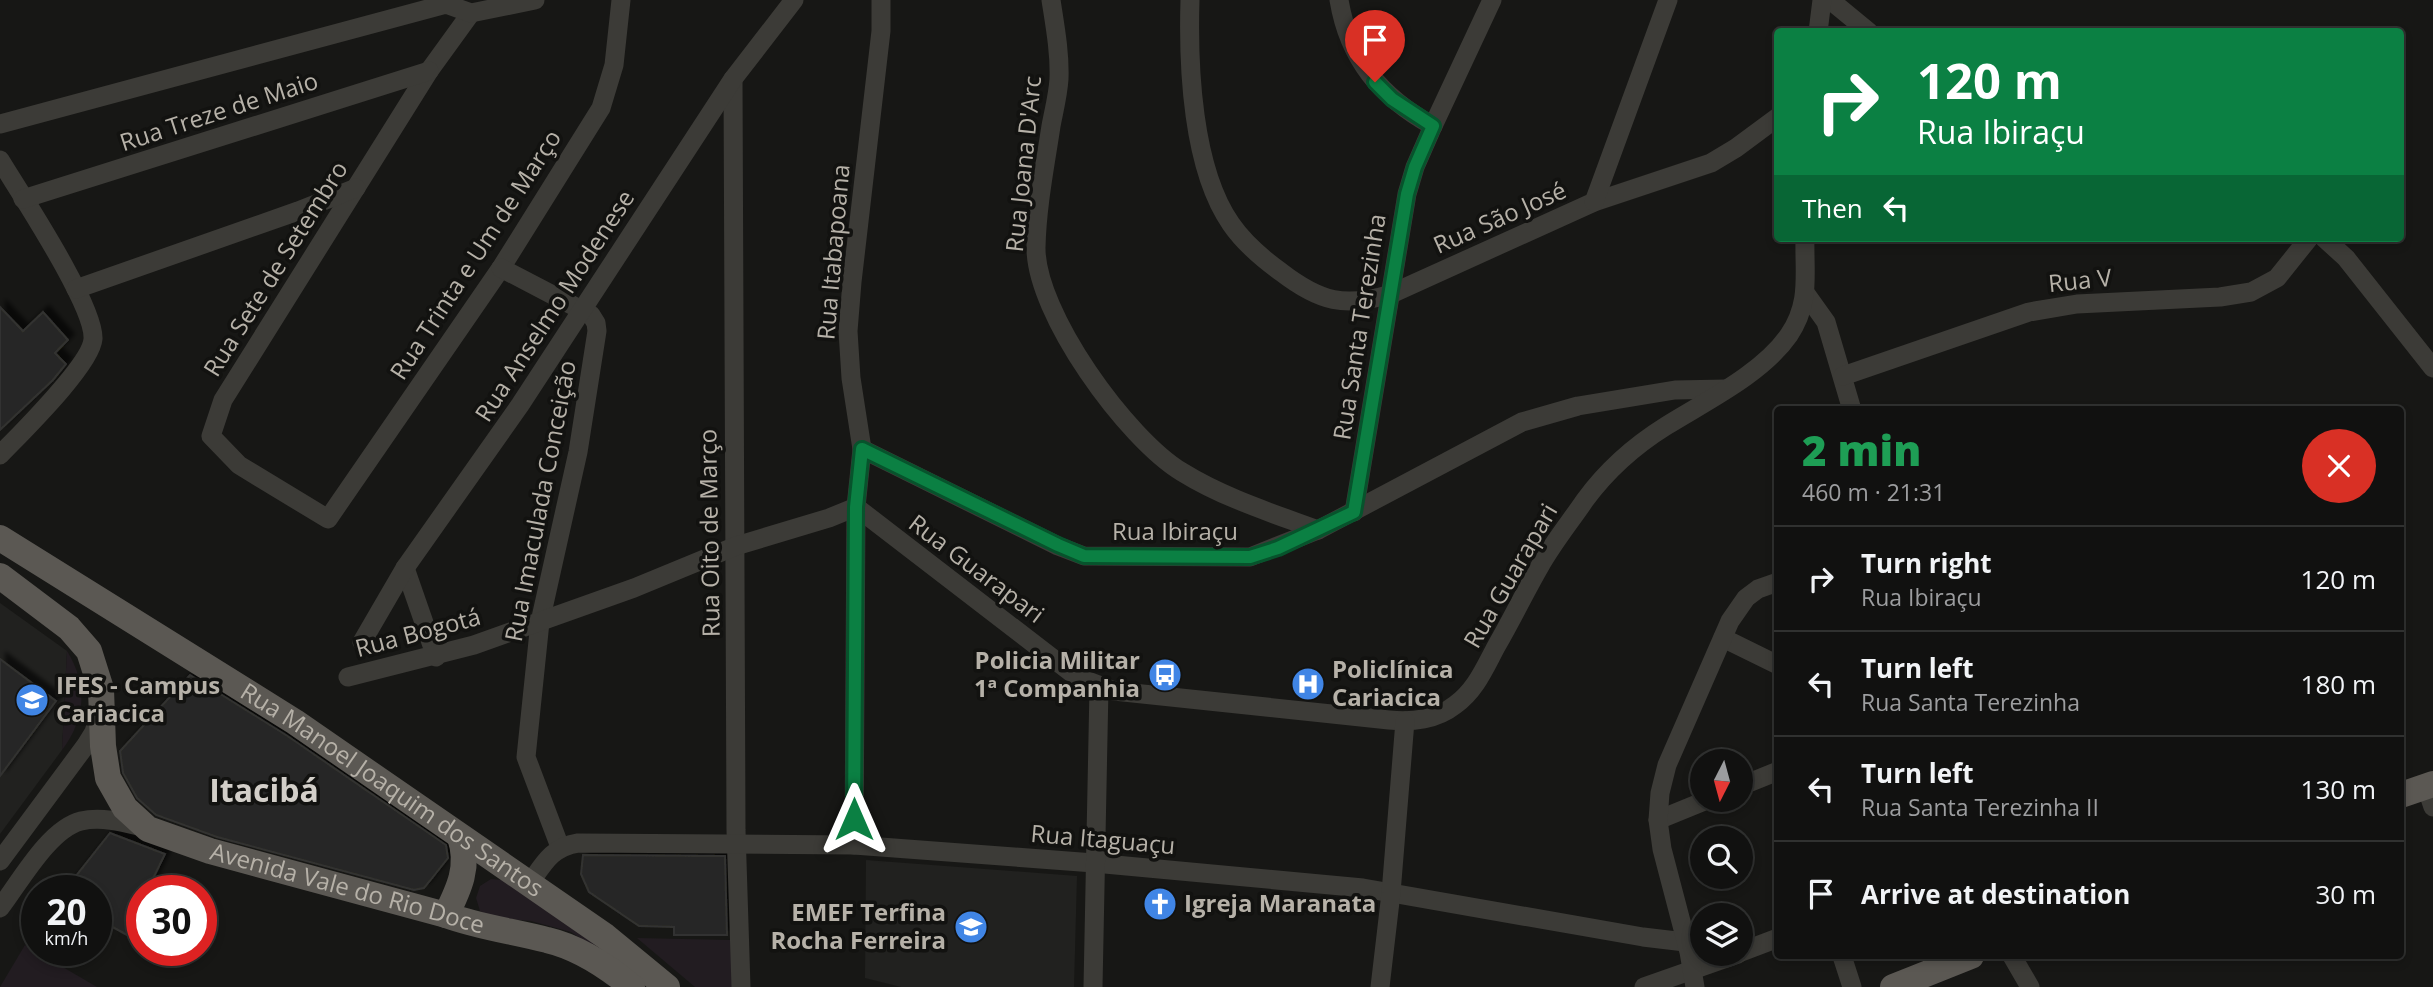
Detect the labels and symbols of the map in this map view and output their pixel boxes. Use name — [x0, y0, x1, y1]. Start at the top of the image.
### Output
pin — [1345, 10, 1405, 82]
street label: Rua Treze de Maio — [115, 63, 322, 158]
street label: Rua Joana D'Arc — [997, 74, 1048, 253]
street label: Rua Trinta e Um de Março — [381, 123, 568, 386]
street label: Rua Sete de Setembro — [195, 154, 354, 382]
street label: Rua Itabapoana — [808, 163, 857, 341]
street label: Rua São José — [1428, 173, 1571, 261]
street label: Rua Anselmo Modenese — [466, 183, 641, 427]
street label: Rua Santa Terezinha — [1324, 211, 1393, 442]
street label: Rua V — [2047, 260, 2114, 299]
street label: Rua Imaculada Conceição — [496, 357, 583, 644]
street label: Rua Oito de Março — [690, 429, 727, 637]
street label: Rua Guarapari — [1455, 497, 1564, 653]
street label: Rua Guarapari — [902, 506, 1051, 630]
street label: Rua Ibiraçu — [1112, 514, 1238, 547]
street label: Rua Bogotá — [351, 599, 484, 664]
place label: Policia Militar 1ª Companhia — [974, 643, 1140, 704]
place label: Policlínica Cariacica — [1332, 652, 1454, 713]
bus stop icon: Policia Militar 1ª Companhia — [1146, 656, 1184, 694]
hospital icon: Policlínica Cariacica — [1289, 665, 1327, 703]
place label: IFES - Campus Cariacica — [56, 668, 220, 729]
street label: Rua Manoel Joaquim dos Santos — [235, 674, 551, 904]
school or university icon: IFES - Campus Cariacica — [13, 681, 51, 719]
north arrow — [1690, 749, 1754, 812]
district label: Itacibá — [209, 768, 319, 811]
position arrow — [817, 782, 891, 856]
street label: Rua Itaguaçu — [1029, 816, 1177, 861]
street label: Avenida Vale do Rio Doce — [207, 834, 488, 941]
speed limit sign: 30 — [126, 875, 217, 966]
church icon: Igreja Maranata — [1141, 885, 1179, 923]
place label: Igreja Maranata — [1184, 886, 1376, 919]
place label: EMEF Terfina Rocha Ferreira — [770, 895, 946, 956]
school or university icon: EMEF Terfina Rocha Ferreira — [952, 908, 990, 946]

